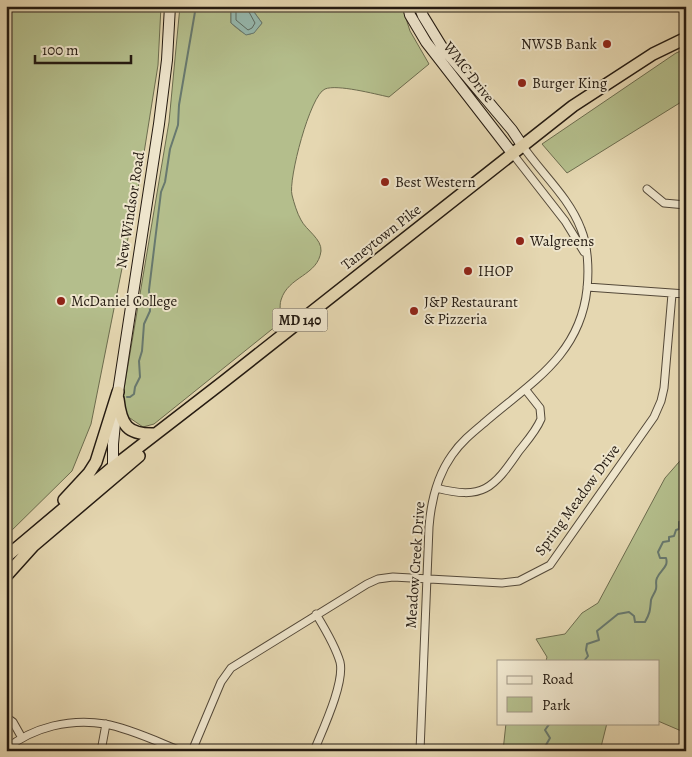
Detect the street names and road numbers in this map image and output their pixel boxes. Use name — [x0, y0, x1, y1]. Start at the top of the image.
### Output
street label: WMC Drive — [438, 37, 499, 107]
street label: New Windsor Road — [111, 149, 149, 270]
street label: Taneytown Pike — [337, 199, 425, 275]
road number: MD 140 — [272, 308, 328, 332]
street label: Spring Meadow Drive — [530, 440, 624, 560]
street label: Meadow Creek Drive — [401, 501, 429, 629]

